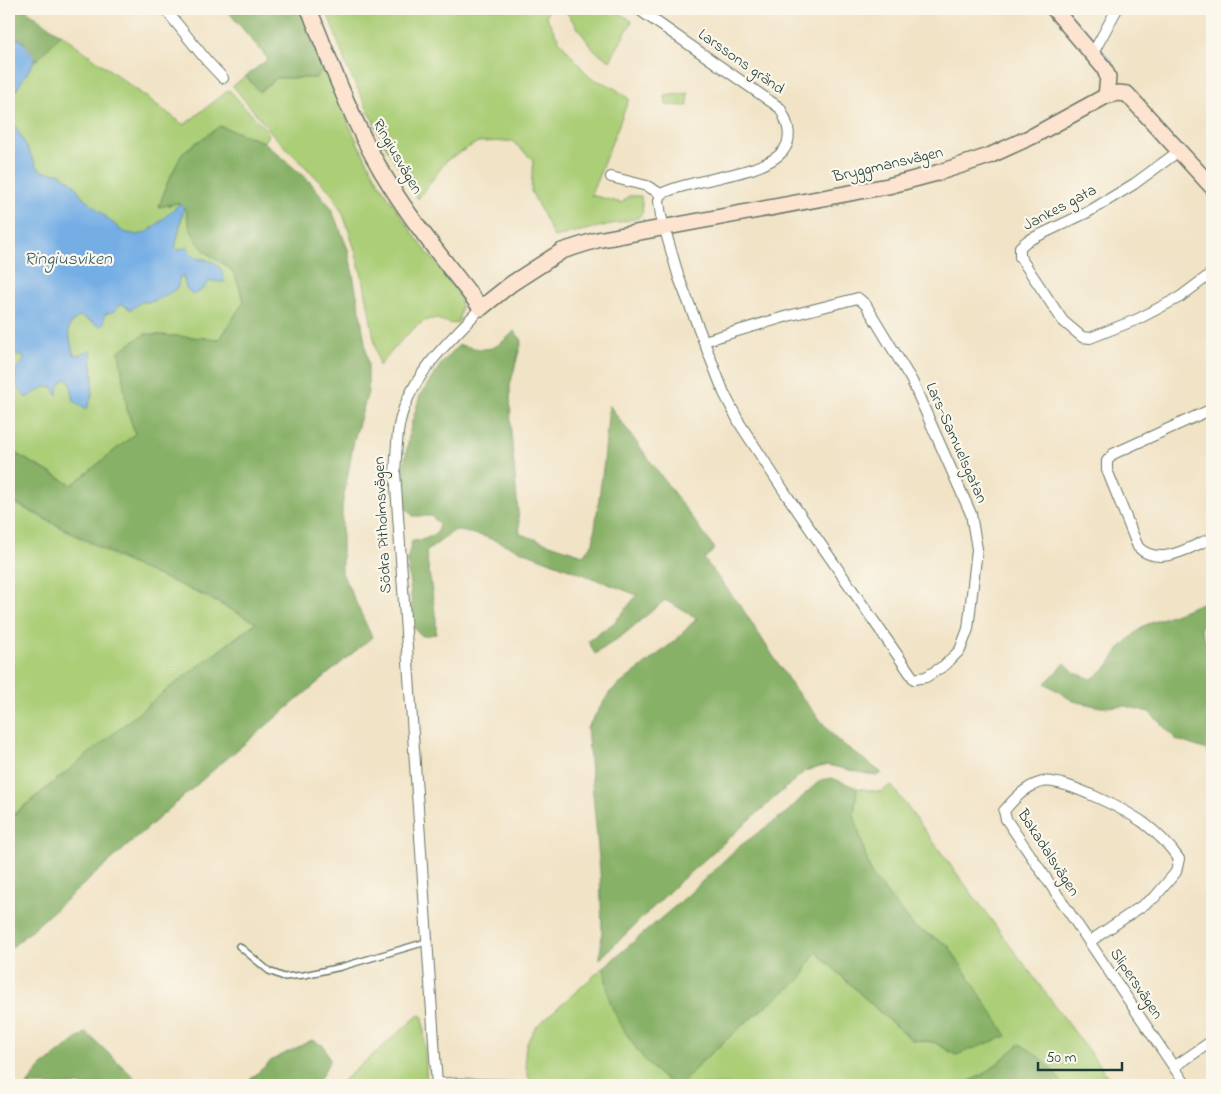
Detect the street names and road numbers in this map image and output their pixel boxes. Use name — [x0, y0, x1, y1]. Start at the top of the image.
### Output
street label: Larssons gränd — [693, 23, 789, 101]
street label: Ringiusvägen — [366, 115, 428, 199]
street label: Bryggmansvägen — [829, 141, 946, 190]
street label: Jankes gata — [1019, 179, 1101, 237]
street label: Lars-Samuelsgatan — [919, 379, 993, 507]
street label: Södra Pitholmsvägen — [367, 456, 399, 594]
street label: Bakadalsvägen — [1010, 804, 1085, 902]
street label: Slipersvägen — [1103, 944, 1169, 1025]

